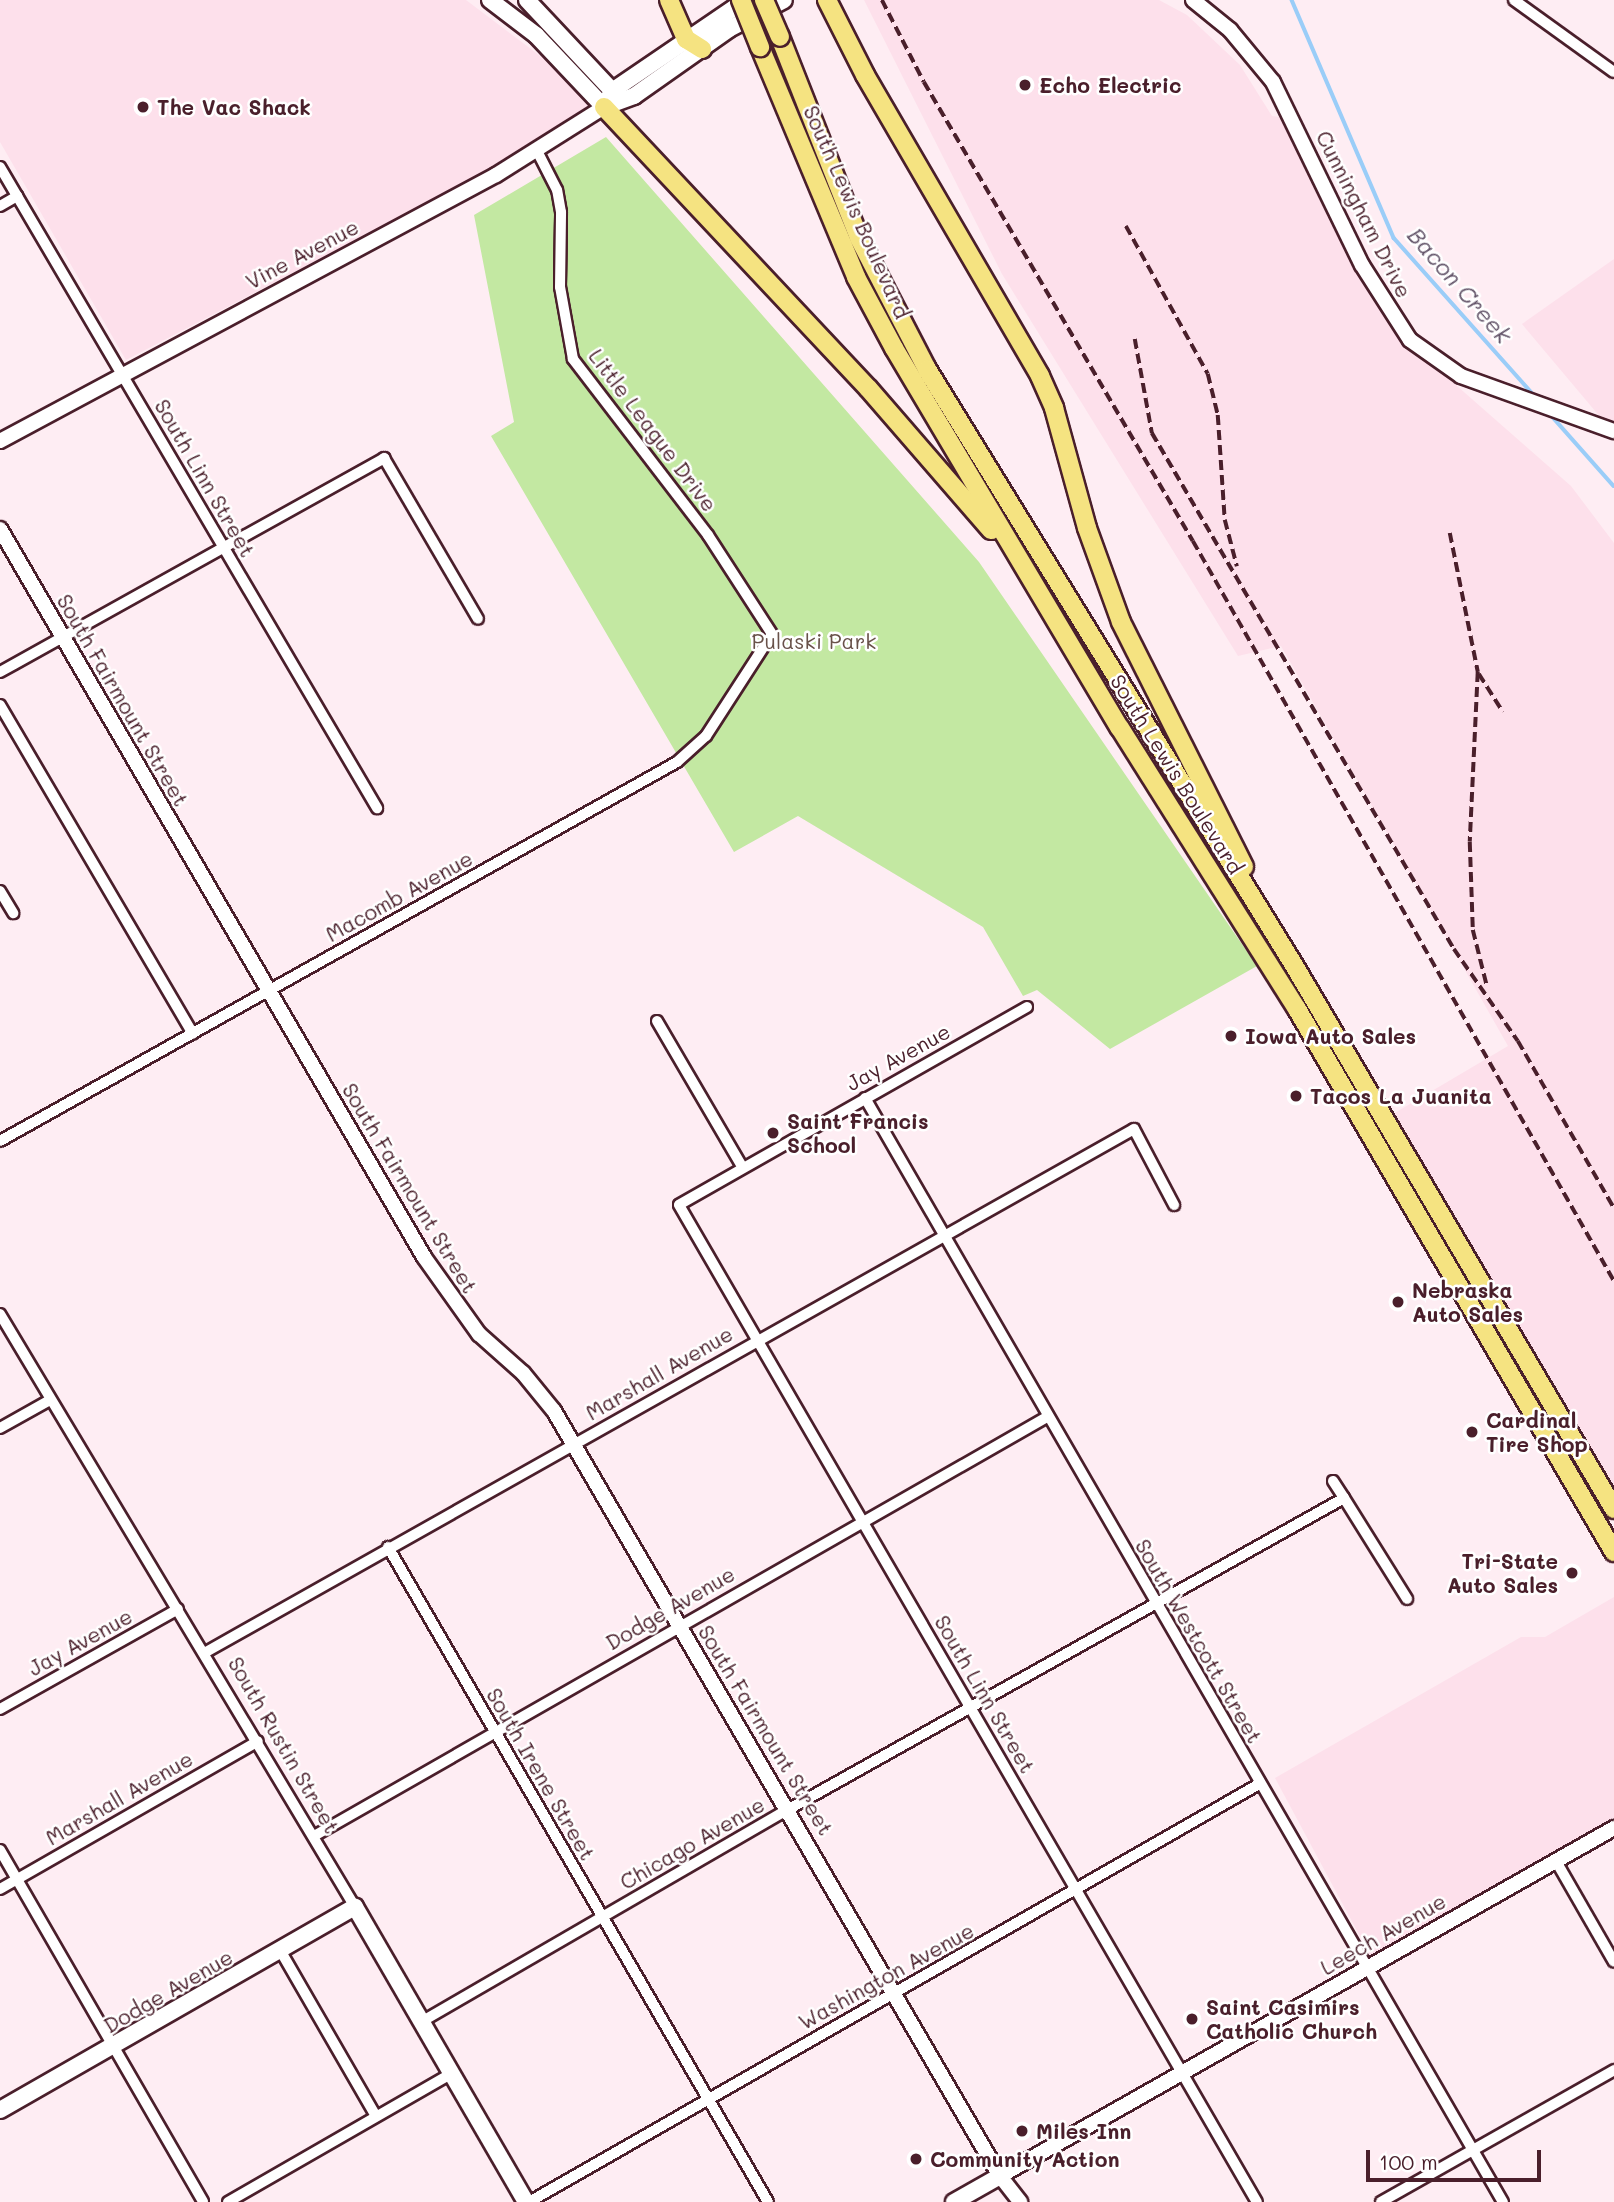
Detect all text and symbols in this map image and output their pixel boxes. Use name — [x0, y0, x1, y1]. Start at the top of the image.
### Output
place label: Echo Electric — [1039, 72, 1182, 98]
marker: Echo Electric — [1017, 77, 1033, 93]
place label: The Vac Shack — [157, 94, 311, 120]
marker: The Vac Shack — [135, 99, 151, 115]
street label: South Lewis Boulevard — [799, 102, 915, 322]
street label: Cunningham Drive — [1311, 126, 1417, 302]
street label: Vine Avenue — [241, 214, 363, 294]
water label: Bacon Creek — [1402, 221, 1518, 349]
street label: Little League Drive — [584, 344, 722, 516]
street label: South Linn Street — [150, 395, 260, 561]
street label: South Fairmount Street — [52, 590, 194, 810]
park label: Pulaski Park — [752, 628, 876, 654]
street label: South Lewis Boulevard — [1105, 670, 1249, 878]
street label: Macomb Avenue — [321, 845, 477, 947]
street label: Jay Avenue — [842, 1018, 954, 1096]
place label: Iowa Auto Sales — [1245, 1023, 1416, 1049]
marker: Iowa Auto Sales — [1223, 1028, 1239, 1044]
street label: South Fairmount Street — [337, 1078, 483, 1298]
place label: Tacos La Juanita — [1310, 1083, 1492, 1109]
marker: Tacos La Juanita — [1288, 1088, 1304, 1104]
place label: Saint Francis School — [787, 1108, 929, 1158]
marker: Saint Francis School — [765, 1125, 781, 1141]
place label: Nebraska Auto Sales — [1412, 1277, 1523, 1327]
marker: Nebraska Auto Sales — [1390, 1294, 1406, 1310]
street label: Marshall Avenue — [581, 1321, 737, 1425]
place label: Cardinal Tire Shop — [1486, 1407, 1588, 1457]
marker: Cardinal Tire Shop — [1464, 1424, 1480, 1440]
street label: South Westcott Street — [1130, 1535, 1268, 1747]
place label: Tri-State Auto Sales — [1447, 1548, 1558, 1598]
street label: Dodge Avenue — [601, 1561, 739, 1655]
marker: Tri-State Auto Sales — [1564, 1565, 1580, 1581]
street label: Jay Avenue — [24, 1603, 136, 1681]
street label: South Linn Street — [930, 1611, 1040, 1777]
street label: South Fairmount Street — [693, 1620, 839, 1840]
street label: South Rustin Street — [223, 1652, 345, 1838]
street label: South Irene Street — [481, 1683, 601, 1865]
street label: Marshall Avenue — [41, 1746, 197, 1850]
street label: Chicago Avenue — [615, 1791, 769, 1895]
street label: Leech Avenue — [1316, 1888, 1450, 1980]
street label: Washington Avenue — [794, 1917, 978, 2035]
street label: Dodge Avenue — [99, 1944, 237, 2038]
place label: Saint Casimirs Catholic Church — [1206, 1994, 1377, 2044]
marker: Saint Casimirs Catholic Church — [1184, 2011, 1200, 2027]
place label: Miles Inn — [1036, 2118, 1131, 2144]
marker: Miles Inn — [1014, 2123, 1030, 2139]
scale bar — [1369, 2136, 1544, 2180]
place label: Community Action — [930, 2146, 1120, 2172]
text: 100 m — [1379, 2148, 1438, 2175]
marker: Community Action — [908, 2151, 924, 2167]

